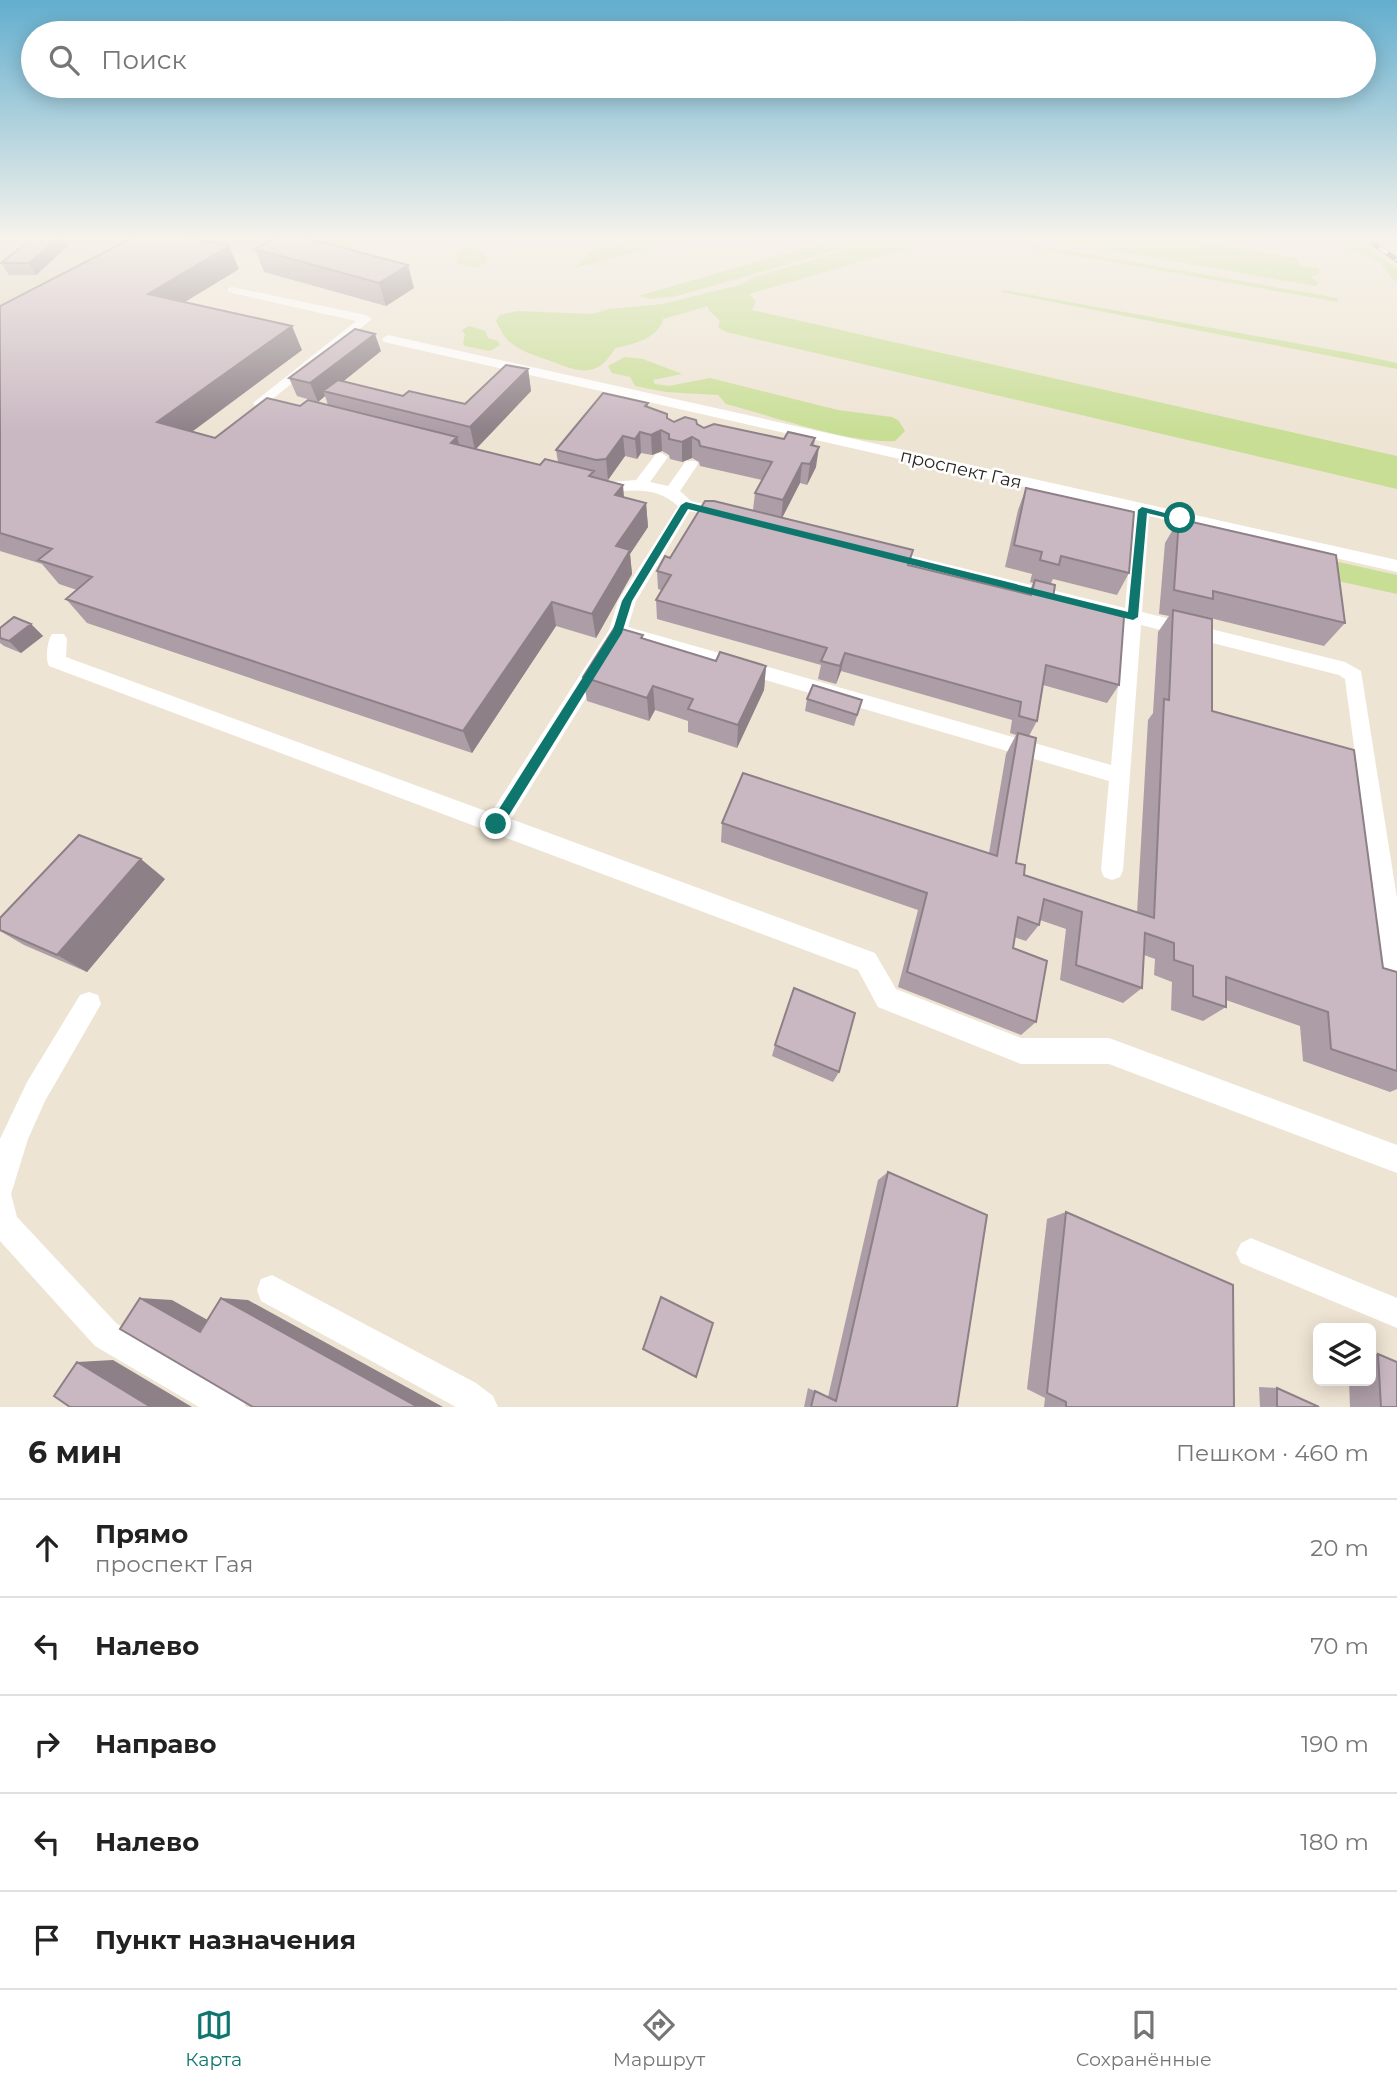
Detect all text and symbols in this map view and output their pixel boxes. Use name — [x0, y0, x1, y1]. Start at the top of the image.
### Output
search box — [21, 21, 1376, 98]
icon: search — [45, 41, 83, 79]
text: Поиск — [101, 44, 187, 76]
street label: проспект Гая — [898, 444, 1024, 494]
route start — [1164, 502, 1195, 533]
route end — [480, 808, 511, 839]
map controls — [1313, 1323, 1376, 1386]
button: layers — [1313, 1323, 1376, 1386]
text: 6 мин — [28, 1434, 122, 1471]
text: Пешком · 460 m — [1176, 1439, 1369, 1467]
text: Прямо — [95, 1518, 188, 1550]
icon: ahead — [28, 1529, 66, 1567]
text: 20 m — [1310, 1534, 1369, 1562]
text: проспект Гая — [95, 1550, 253, 1578]
icon: left — [28, 1627, 66, 1665]
text: Налево — [95, 1630, 199, 1662]
text: 70 m — [1310, 1632, 1369, 1660]
icon: right — [28, 1725, 66, 1763]
text: Направо — [95, 1728, 216, 1760]
text: 190 m — [1301, 1730, 1369, 1758]
icon: left — [28, 1823, 66, 1861]
text: Налево — [95, 1826, 199, 1858]
text: 180 m — [1300, 1828, 1369, 1856]
icon: arrive — [28, 1921, 66, 1959]
text: Пункт назначения — [95, 1924, 356, 1956]
tab: Карта — [185, 2006, 242, 2071]
tab: Маршрут — [613, 2006, 705, 2071]
tab: Сохранённые — [1076, 2006, 1212, 2071]

